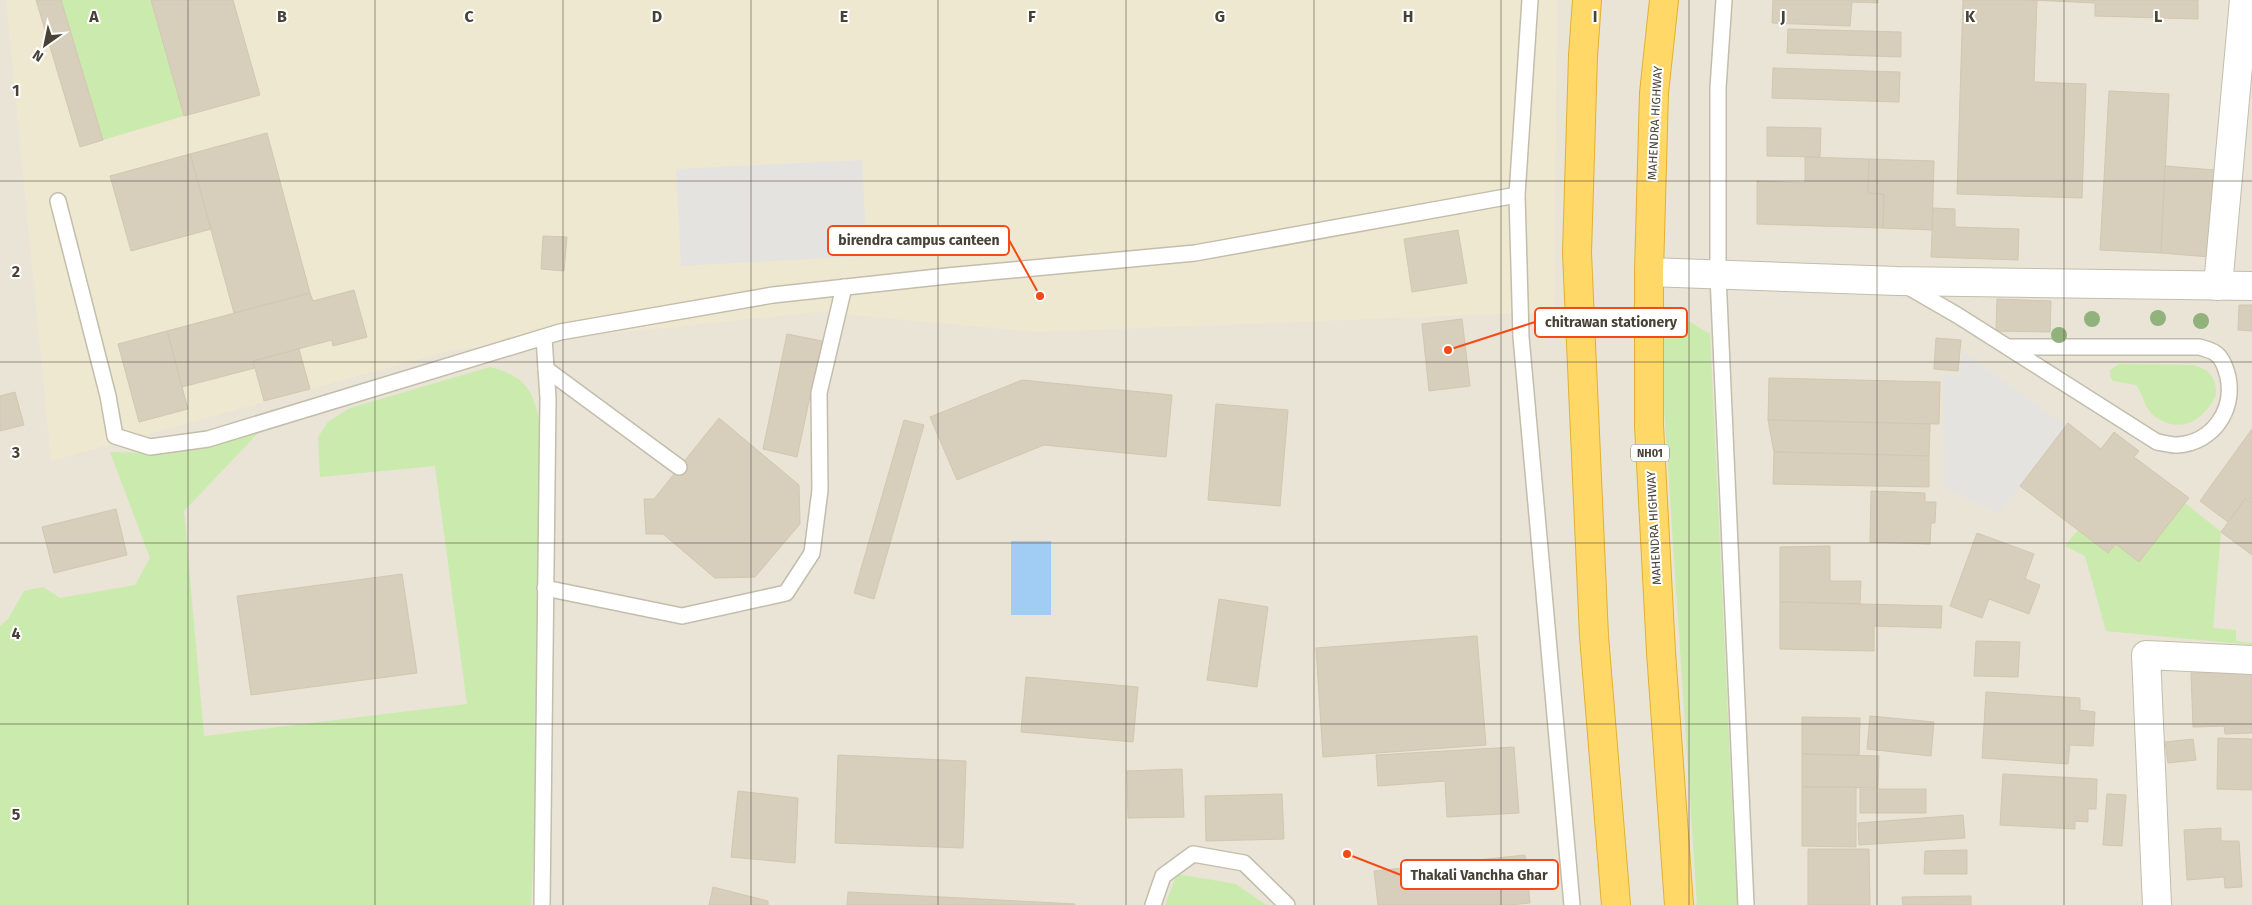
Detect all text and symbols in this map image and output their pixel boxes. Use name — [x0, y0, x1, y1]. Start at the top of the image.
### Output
text: A — [88, 7, 99, 26]
text: B — [277, 7, 287, 26]
text: C — [464, 7, 474, 26]
text: D — [652, 7, 662, 26]
text: E — [840, 7, 848, 26]
text: F — [1028, 7, 1036, 26]
text: G — [1215, 7, 1225, 26]
text: H — [1403, 7, 1413, 26]
text: I — [1593, 7, 1597, 26]
text: J — [1779, 7, 1786, 26]
text: K — [1965, 7, 1976, 26]
text: L — [2154, 7, 2162, 26]
north arrow — [20, 20, 70, 70]
text: N — [30, 46, 47, 65]
street label: MAHENDRA HIGHWAY — [1645, 65, 1665, 180]
text: 1 — [12, 81, 20, 100]
callout: birendra campus canteen — [828, 226, 1009, 255]
text: birendra campus canteen — [838, 232, 1000, 249]
text: 2 — [12, 262, 20, 281]
callout: chitrawan stationery — [1535, 308, 1687, 337]
text: chitrawan stationery — [1545, 314, 1678, 331]
text: 3 — [11, 443, 20, 462]
road number: NH01 — [1631, 444, 1669, 462]
street label: MAHENDRA HIGHWAY — [1644, 470, 1664, 585]
text: 4 — [11, 624, 21, 643]
text: 5 — [12, 805, 21, 824]
callout: Thakali Vanchha Ghar — [1401, 860, 1558, 889]
text: Thakali Vanchha Ghar — [1410, 867, 1548, 884]

